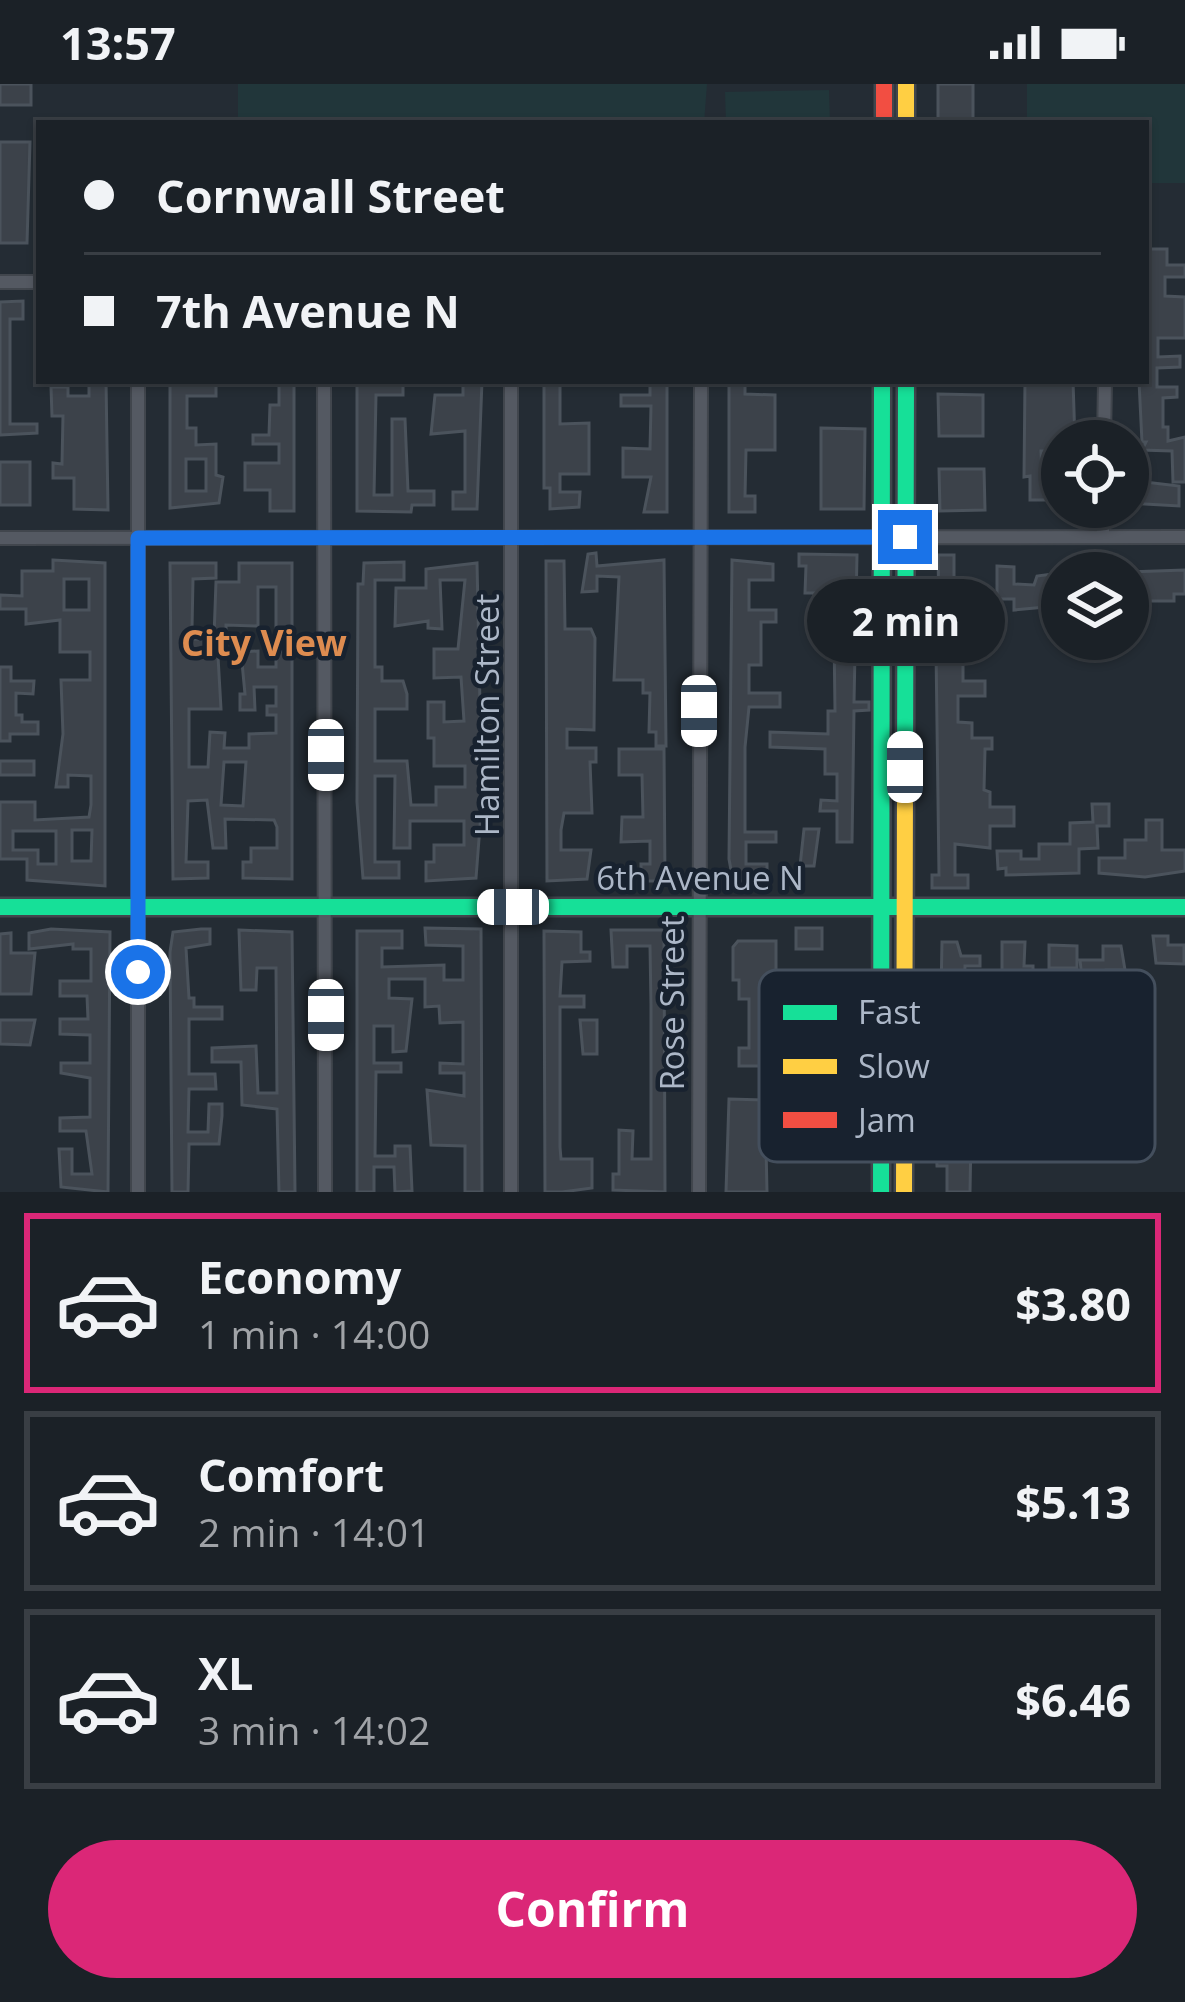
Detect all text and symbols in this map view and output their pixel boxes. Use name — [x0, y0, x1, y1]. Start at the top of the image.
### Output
text: 13:57 — [60, 12, 176, 73]
text: Cornwall Street — [156, 165, 505, 226]
text: 7th Avenue N — [156, 280, 460, 341]
map controls — [1041, 420, 1149, 660]
button: locate — [1041, 420, 1149, 528]
route end — [878, 510, 932, 564]
button: layers — [1041, 552, 1149, 660]
callout: 2 min — [806, 579, 1004, 663]
street label: Hamilton Street — [464, 594, 509, 836]
text: 2 min — [852, 594, 960, 647]
district label: City View — [181, 618, 347, 667]
car — [681, 675, 717, 747]
car — [308, 719, 344, 791]
car — [887, 731, 923, 803]
street label: 6th Avenue N — [596, 855, 804, 900]
car — [477, 889, 549, 925]
street label: Rose Street — [649, 915, 694, 1091]
route start — [111, 945, 165, 999]
legend — [759, 970, 1155, 1162]
car — [308, 979, 344, 1051]
text: Fast — [858, 989, 921, 1034]
text: Slow — [858, 1043, 930, 1088]
text: Jam — [855, 1097, 916, 1142]
text: Economy — [198, 1246, 401, 1307]
icon: car — [54, 1249, 162, 1357]
text: $3.80 — [1015, 1273, 1131, 1334]
text: 1 min · 14:00 — [198, 1307, 430, 1360]
text: Comfort — [198, 1444, 384, 1505]
icon: car — [54, 1447, 162, 1555]
text: $5.13 — [1015, 1471, 1131, 1532]
text: 2 min · 14:01 — [198, 1505, 430, 1558]
text: XL — [198, 1642, 253, 1703]
icon: car — [54, 1645, 162, 1753]
text: $6.46 — [1015, 1669, 1131, 1730]
text: 3 min · 14:02 — [198, 1703, 430, 1756]
button: Confirm — [48, 1840, 1137, 1978]

